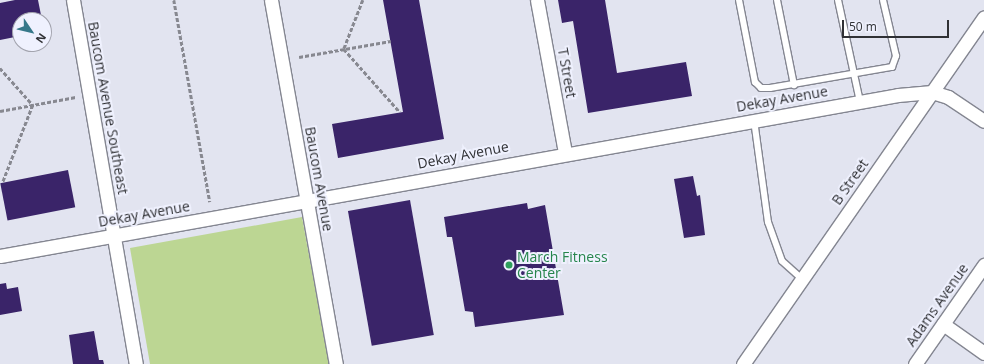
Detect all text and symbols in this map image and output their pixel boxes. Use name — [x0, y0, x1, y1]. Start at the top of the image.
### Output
north arrow — [12, 12, 52, 52]
scale bar — [844, 12, 951, 38]
text: 50 m — [849, 18, 877, 35]
street label: Baucom Avenue Southeast — [85, 20, 131, 196]
text: N — [33, 31, 50, 47]
street label: T Street — [554, 47, 580, 99]
street label: Dekay Avenue — [735, 83, 829, 115]
street label: Baucom Avenue — [302, 125, 336, 233]
street label: Dekay Avenue — [416, 138, 510, 172]
street label: B Street — [828, 156, 872, 208]
street label: Dekay Avenue — [97, 198, 191, 230]
place label: March Fitness Center — [517, 249, 608, 282]
marker: March Fitness Center — [504, 260, 514, 270]
street label: Adams Avenue — [902, 260, 972, 350]

